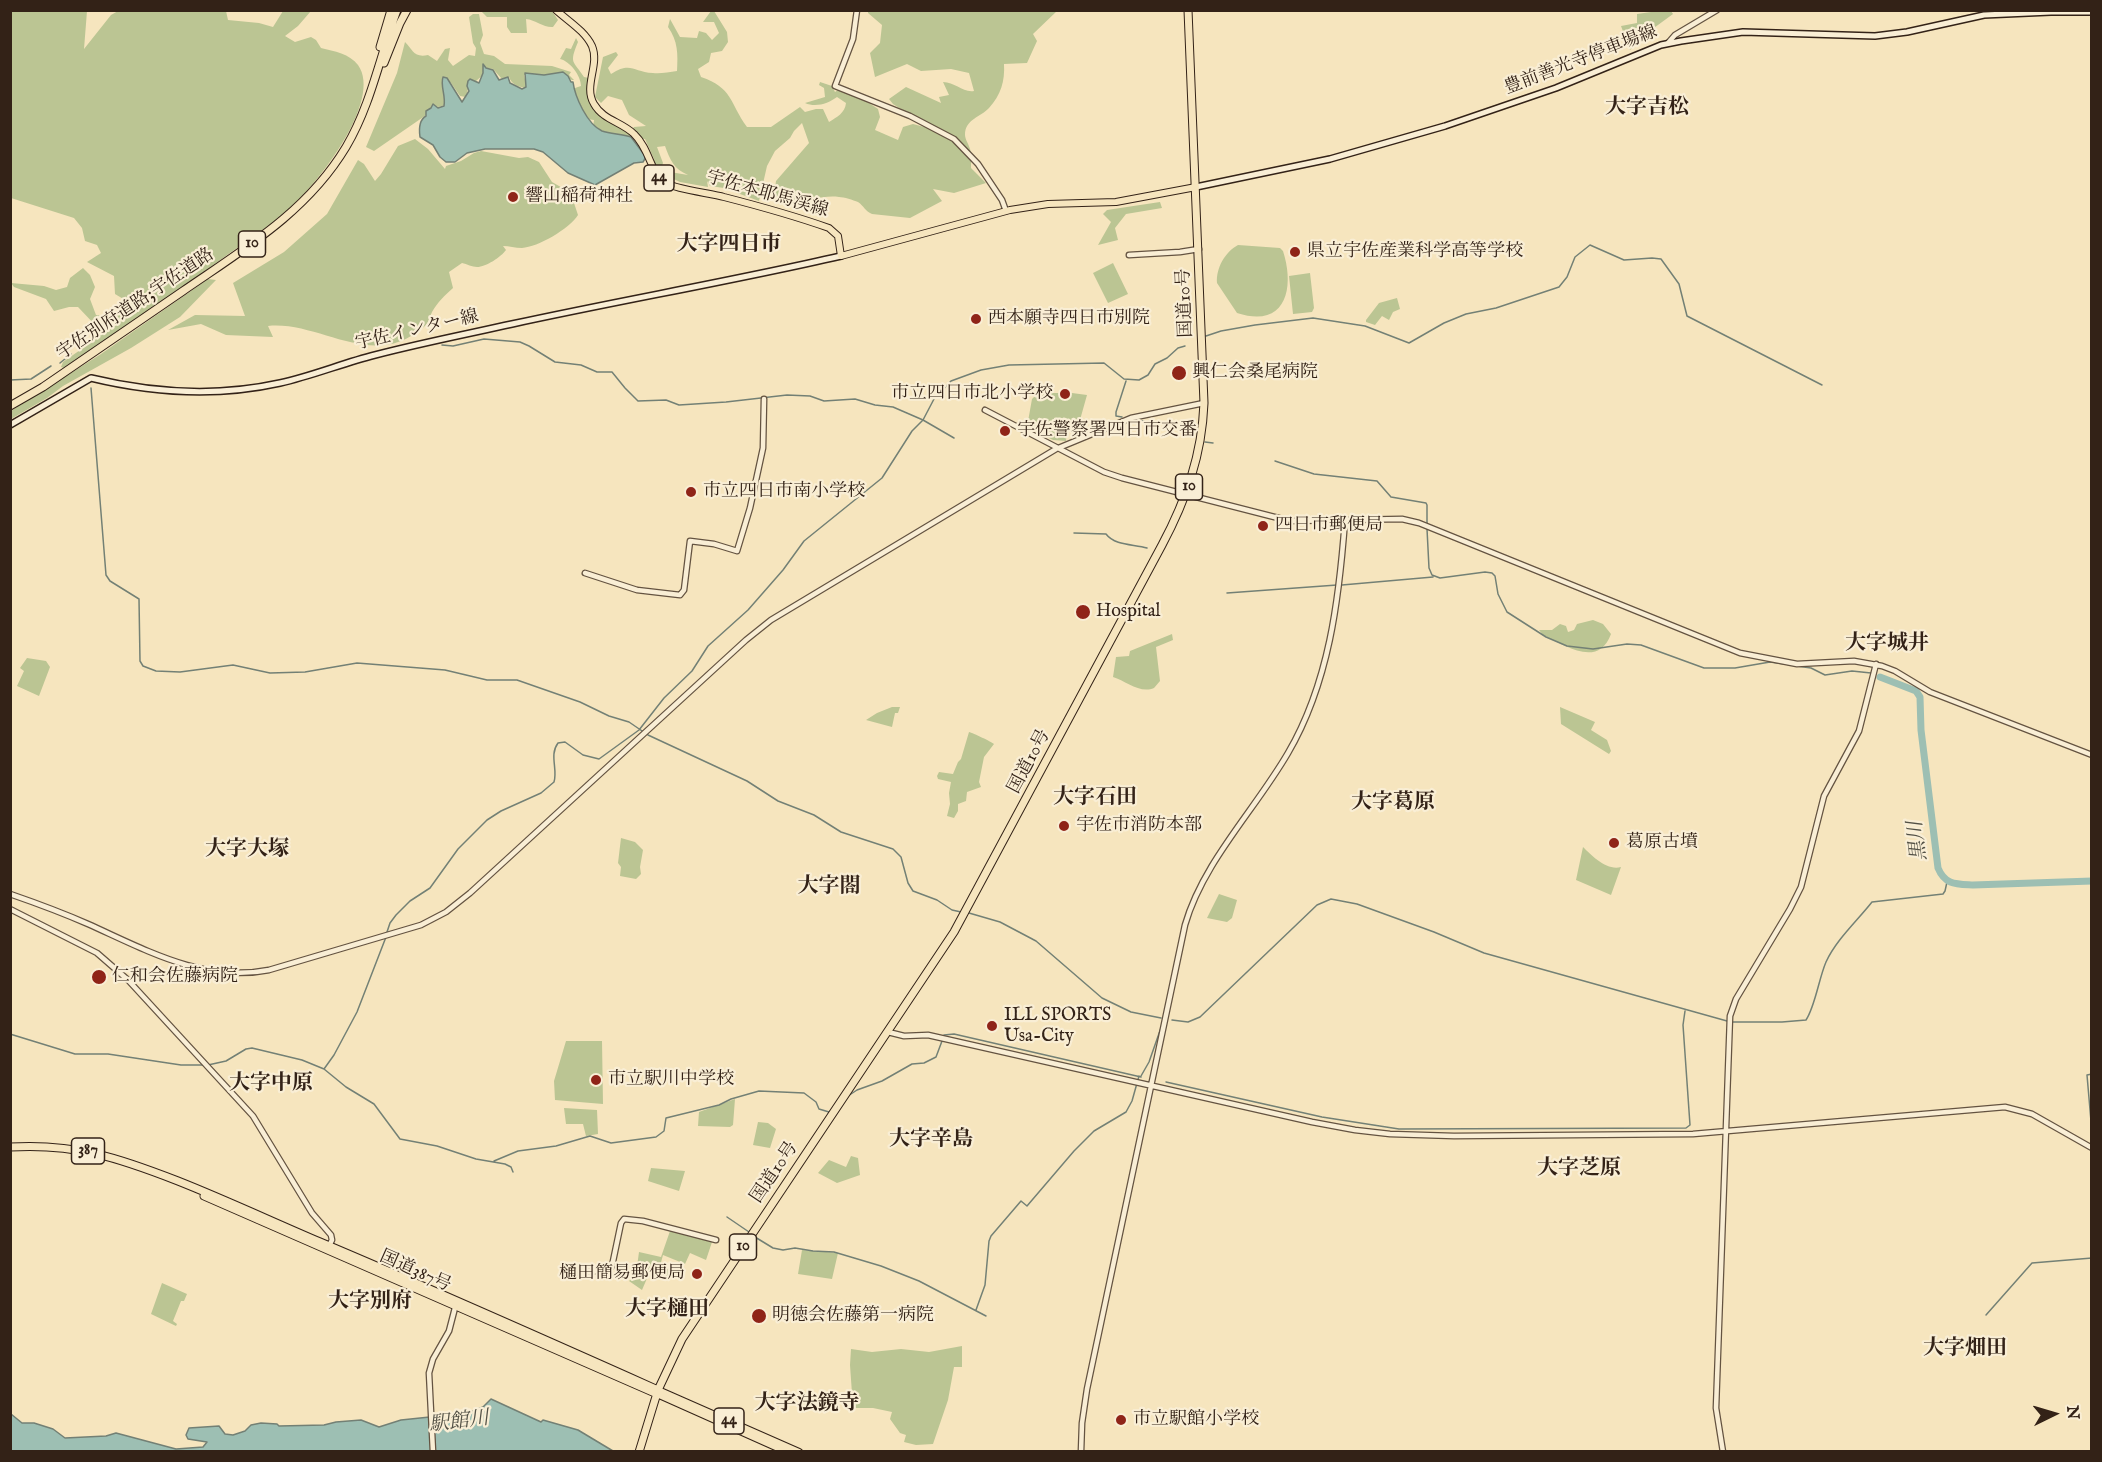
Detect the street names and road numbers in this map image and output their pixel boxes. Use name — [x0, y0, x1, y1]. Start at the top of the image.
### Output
street label: 豊前善光寺停車場線 — [1502, 22, 1660, 100]
road number: 44 — [644, 165, 674, 191]
street label: 宇佐本耶馬渓線 — [703, 167, 831, 223]
road number: 10 — [238, 231, 266, 257]
street label: 宇佐別府道路;宇佐道路 — [53, 244, 219, 366]
street label: 国道10号 — [1174, 268, 1198, 338]
street label: 宇佐インター線 — [353, 306, 481, 356]
road number: 10 — [1176, 474, 1202, 500]
street label: 国道10号 — [1004, 726, 1056, 798]
road number: 387 — [72, 1138, 104, 1164]
street label: 国道10号 — [747, 1138, 803, 1208]
road number: 10 — [730, 1234, 756, 1260]
street label: 国道387号 — [376, 1247, 454, 1297]
road number: 44 — [714, 1408, 744, 1434]

